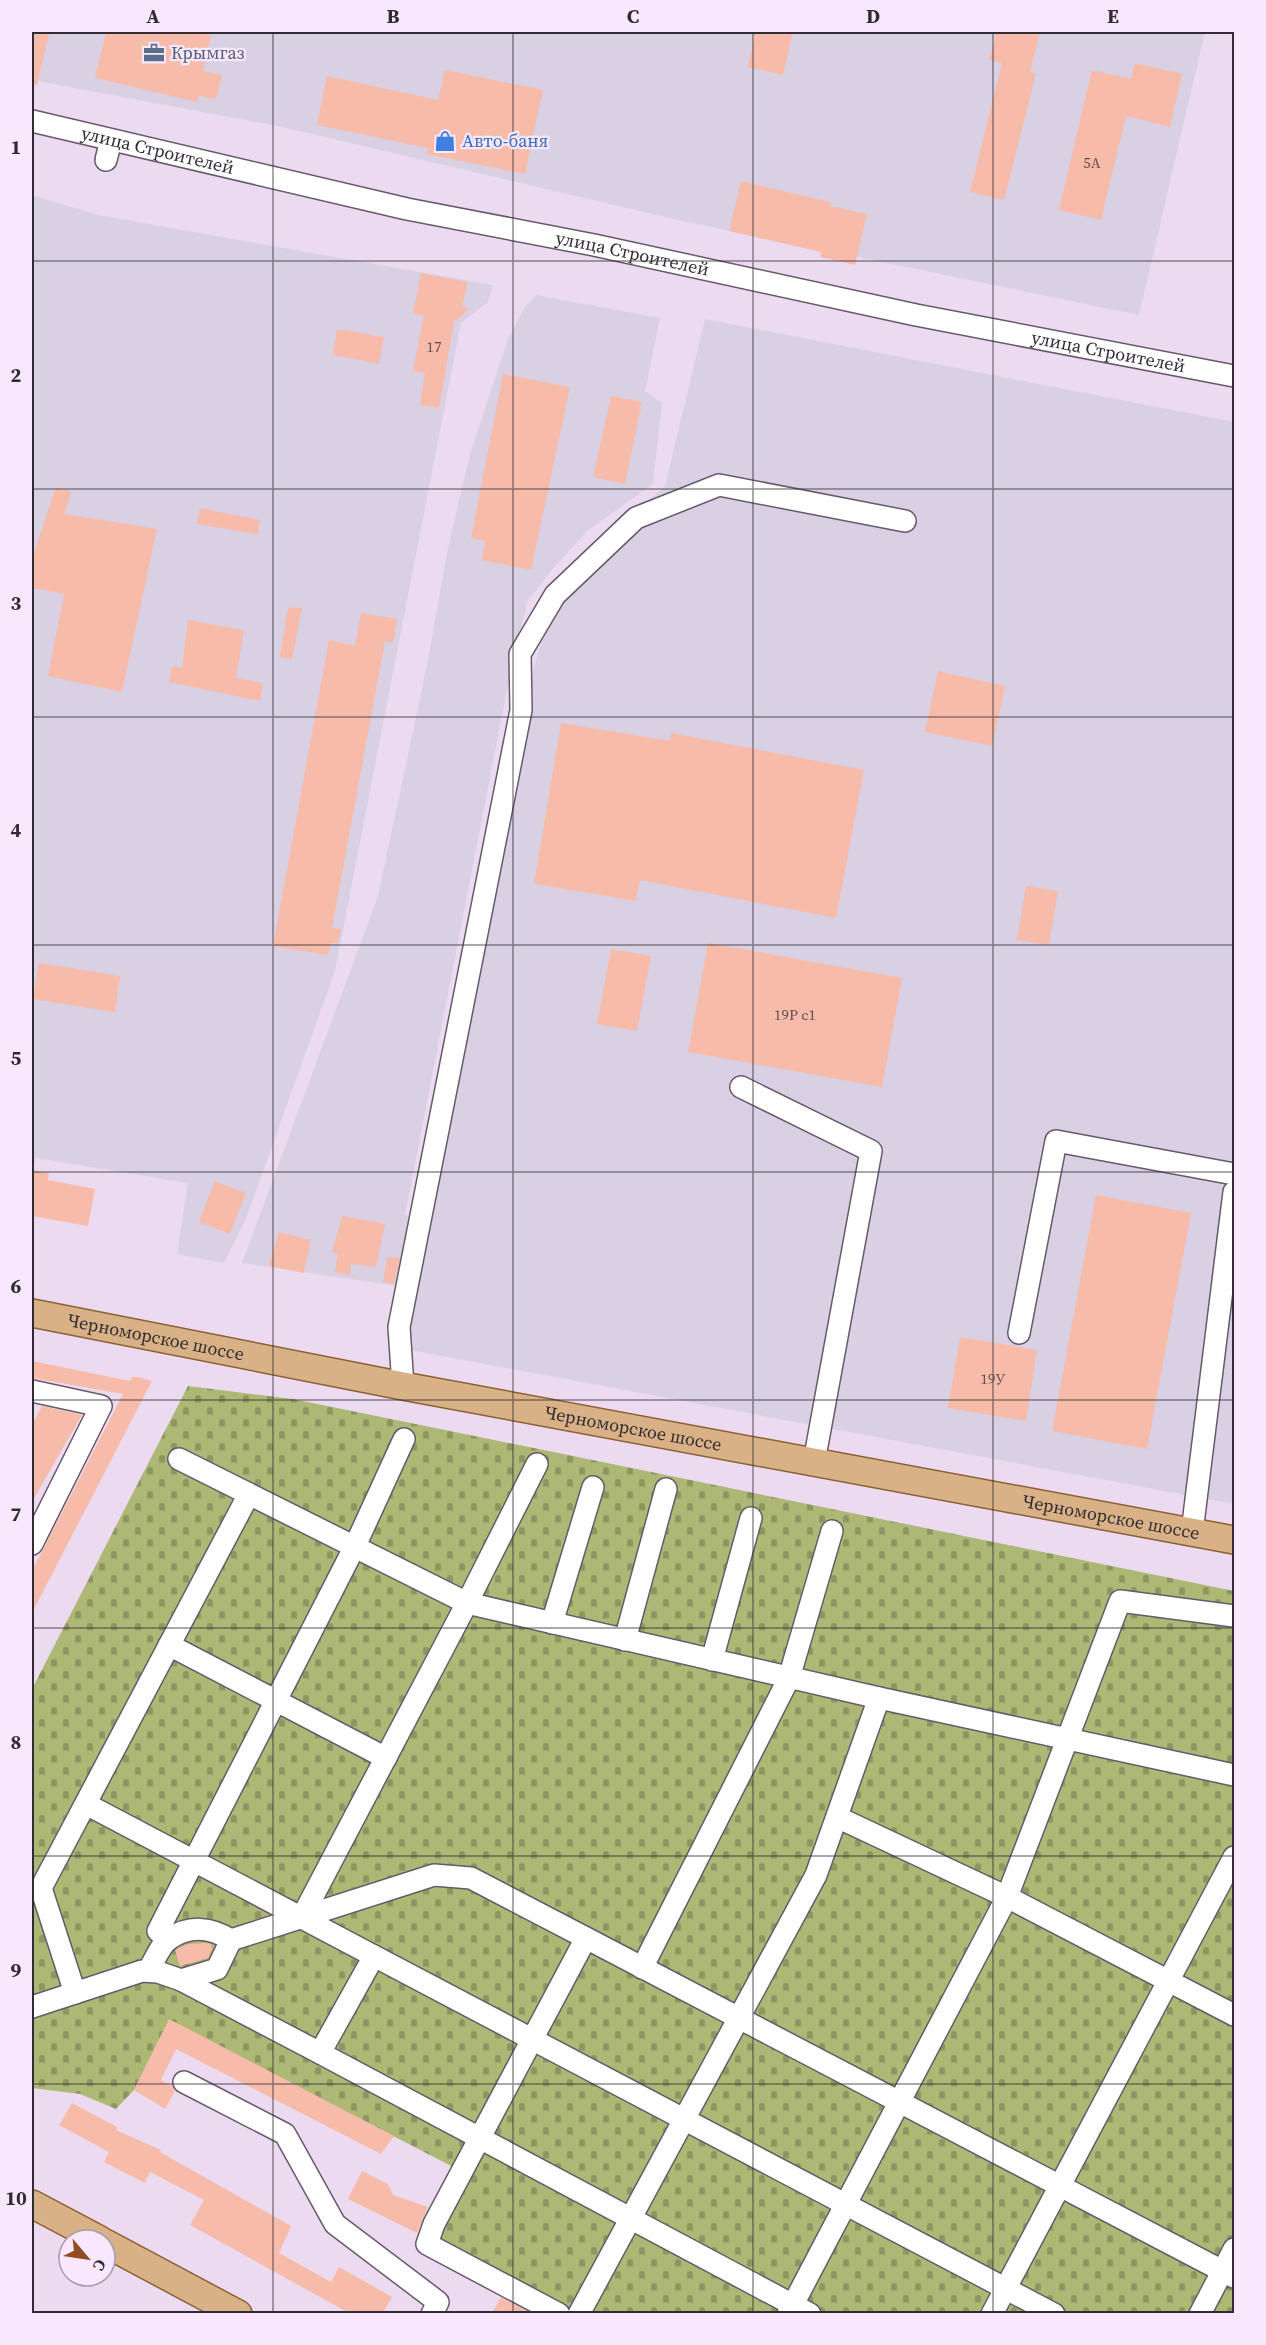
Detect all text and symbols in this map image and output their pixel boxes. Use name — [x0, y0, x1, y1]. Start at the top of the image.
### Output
text: A — [146, 2, 160, 30]
text: B — [386, 2, 400, 30]
text: C — [627, 2, 639, 30]
text: D — [866, 2, 880, 30]
text: E — [1107, 2, 1119, 30]
place label: Крымгаз — [171, 40, 245, 65]
office icon: Крымгаз — [142, 41, 166, 65]
street label: улица Строителей — [79, 120, 237, 180]
place label: Авто-баня — [462, 128, 548, 153]
shop icon: Авто-баня — [433, 129, 457, 153]
text: 1 — [11, 133, 21, 161]
house number: 5А — [1083, 152, 1101, 173]
street label: улица Строителей — [554, 225, 712, 282]
street label: улица Строителей — [1029, 324, 1188, 378]
house number: 17 — [426, 336, 442, 357]
text: 2 — [11, 361, 22, 389]
text: 3 — [11, 589, 22, 617]
text: 4 — [11, 816, 22, 844]
house number: 19Р с1 — [774, 1004, 816, 1025]
text: 5 — [11, 1044, 22, 1072]
text: 6 — [11, 1272, 22, 1300]
street label: Черноморское шоссе — [65, 1307, 246, 1366]
house number: 19У — [980, 1368, 1006, 1389]
street label: Черноморское шоссе — [542, 1399, 724, 1457]
street label: Черноморское шоссе — [1020, 1488, 1202, 1545]
text: 7 — [11, 1500, 22, 1528]
text: 8 — [11, 1728, 21, 1756]
text: 9 — [11, 1956, 22, 1984]
text: 10 — [5, 2184, 27, 2212]
north arrow — [57, 2228, 117, 2288]
text: С — [88, 2256, 112, 2275]

